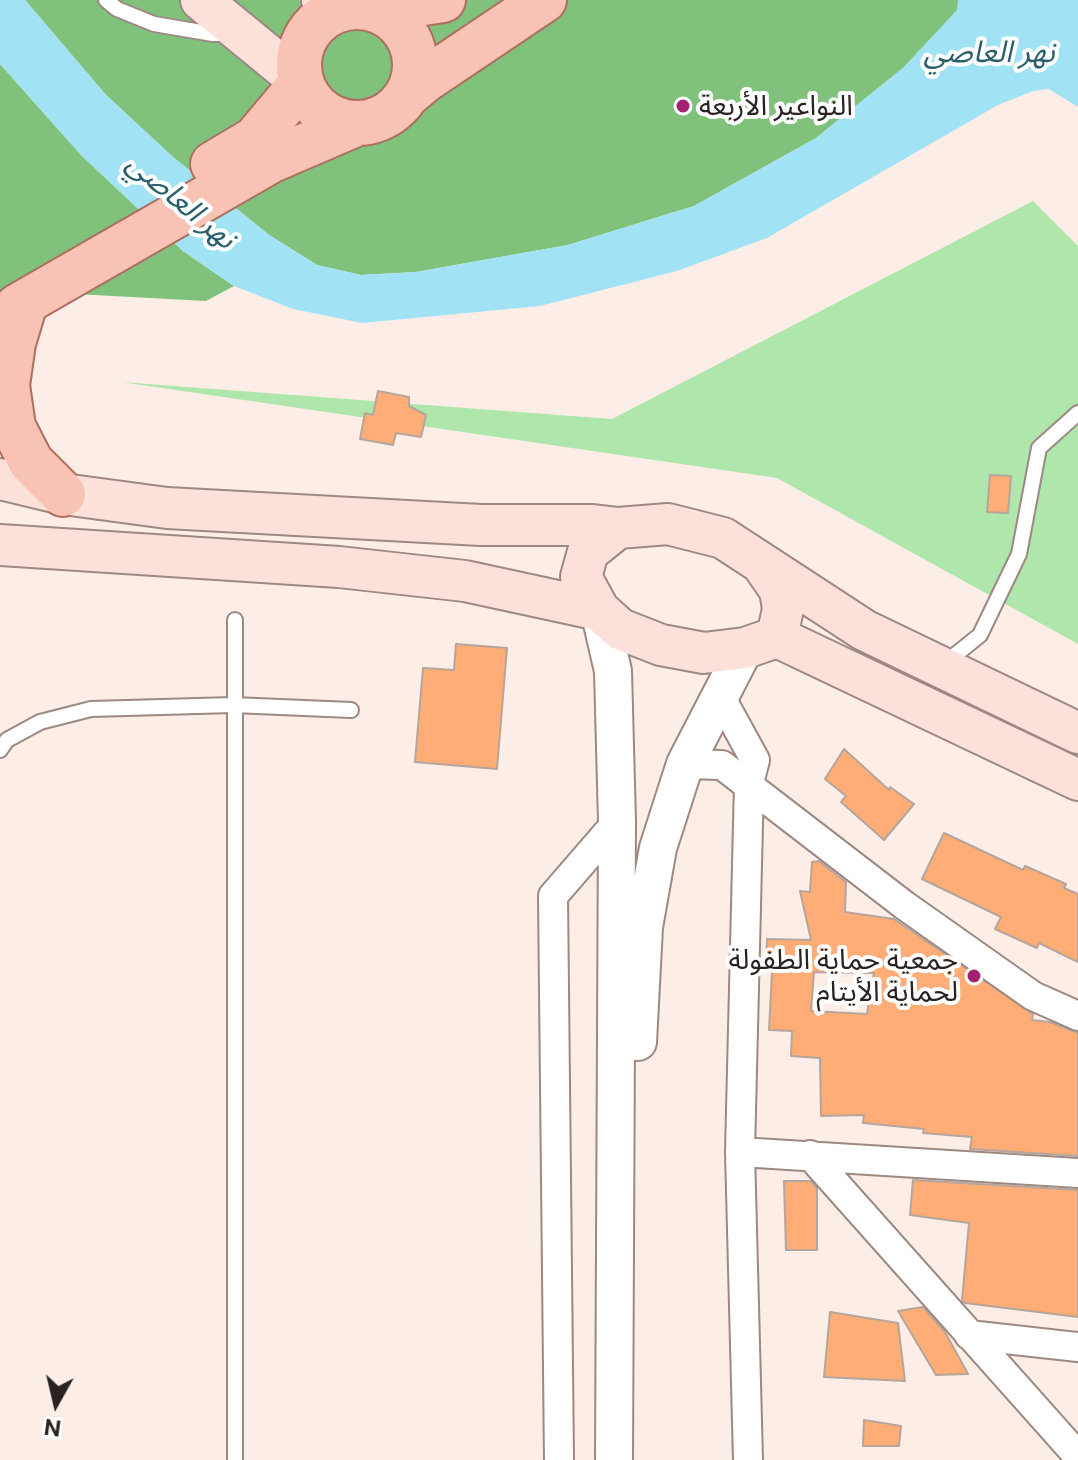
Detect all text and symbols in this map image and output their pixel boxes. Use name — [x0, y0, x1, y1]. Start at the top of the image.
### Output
water label: نهر العاصي — [924, 35, 1054, 71]
place label: النواعير الأربعة — [699, 89, 853, 123]
marker: النواعير الأربعة — [674, 97, 692, 115]
water label: نهر العاصي — [119, 145, 243, 257]
place label: جمعية حماية الطفولة لحماية الأيتام — [728, 943, 958, 1009]
marker: جمعية حماية الطفولة لحماية الأيتام — [965, 967, 983, 985]
north arrow — [16, 1364, 96, 1444]
text: N — [42, 1414, 63, 1442]

